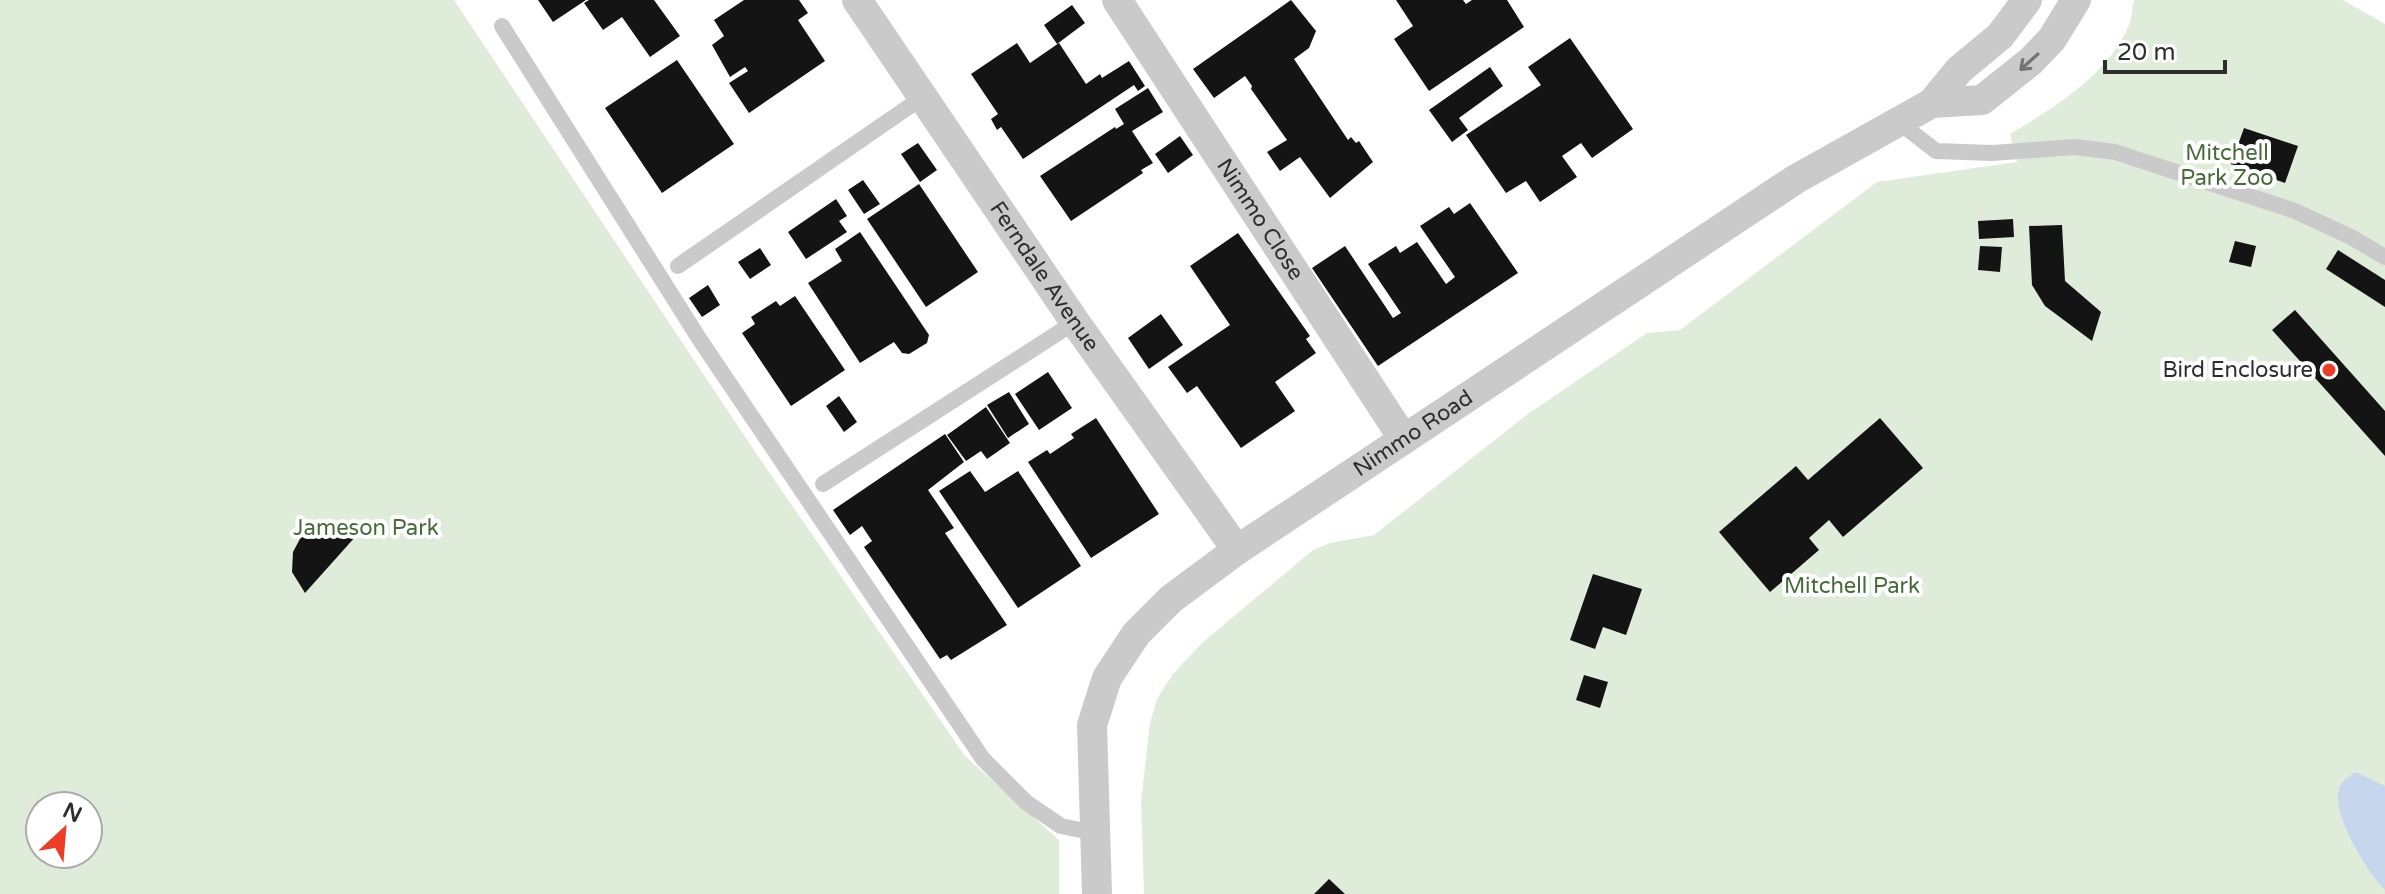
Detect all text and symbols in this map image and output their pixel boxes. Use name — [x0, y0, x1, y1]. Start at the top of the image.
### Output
scale bar — [2105, 24, 2225, 74]
text: 20 m — [2117, 38, 2175, 67]
one-way arrow — [2019, 52, 2039, 71]
park label: Mitchell Park Zoo — [2180, 140, 2274, 191]
street label: Nimmo Close — [1211, 154, 1309, 285]
street label: Ferndale Avenue — [984, 197, 1105, 356]
place label: Bird Enclosure — [2162, 357, 2313, 383]
marker: Bird Enclosure — [2320, 361, 2338, 379]
street label: Nimmo Road — [1348, 384, 1478, 482]
park label: Jameson Park — [293, 515, 439, 541]
park label: Mitchell Park — [1784, 573, 1920, 599]
north arrow — [24, 790, 104, 870]
text: N — [59, 797, 86, 828]

